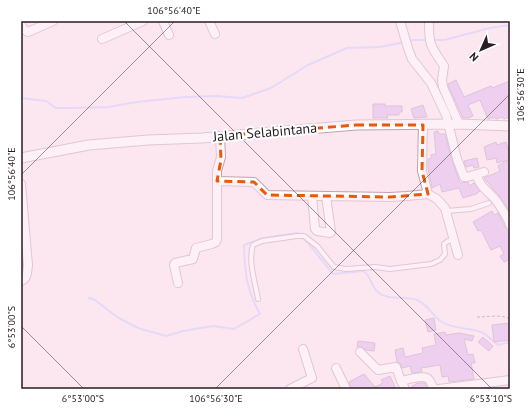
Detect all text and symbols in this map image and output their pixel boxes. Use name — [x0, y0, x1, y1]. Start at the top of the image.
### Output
text: 106°56'40"E — [147, 4, 201, 17]
north arrow — [461, 30, 501, 70]
text: N — [466, 50, 481, 65]
text: 106°56'30"E — [514, 68, 527, 122]
street label: Jalan Selabintana — [211, 118, 318, 146]
text: 106°56'40"E — [5, 147, 18, 201]
text: 6°53'00"S — [5, 306, 18, 348]
text: 6°53'00"S — [62, 392, 104, 405]
text: 106°56'30"E — [189, 392, 243, 405]
text: 6°53'10"S — [470, 392, 512, 405]

